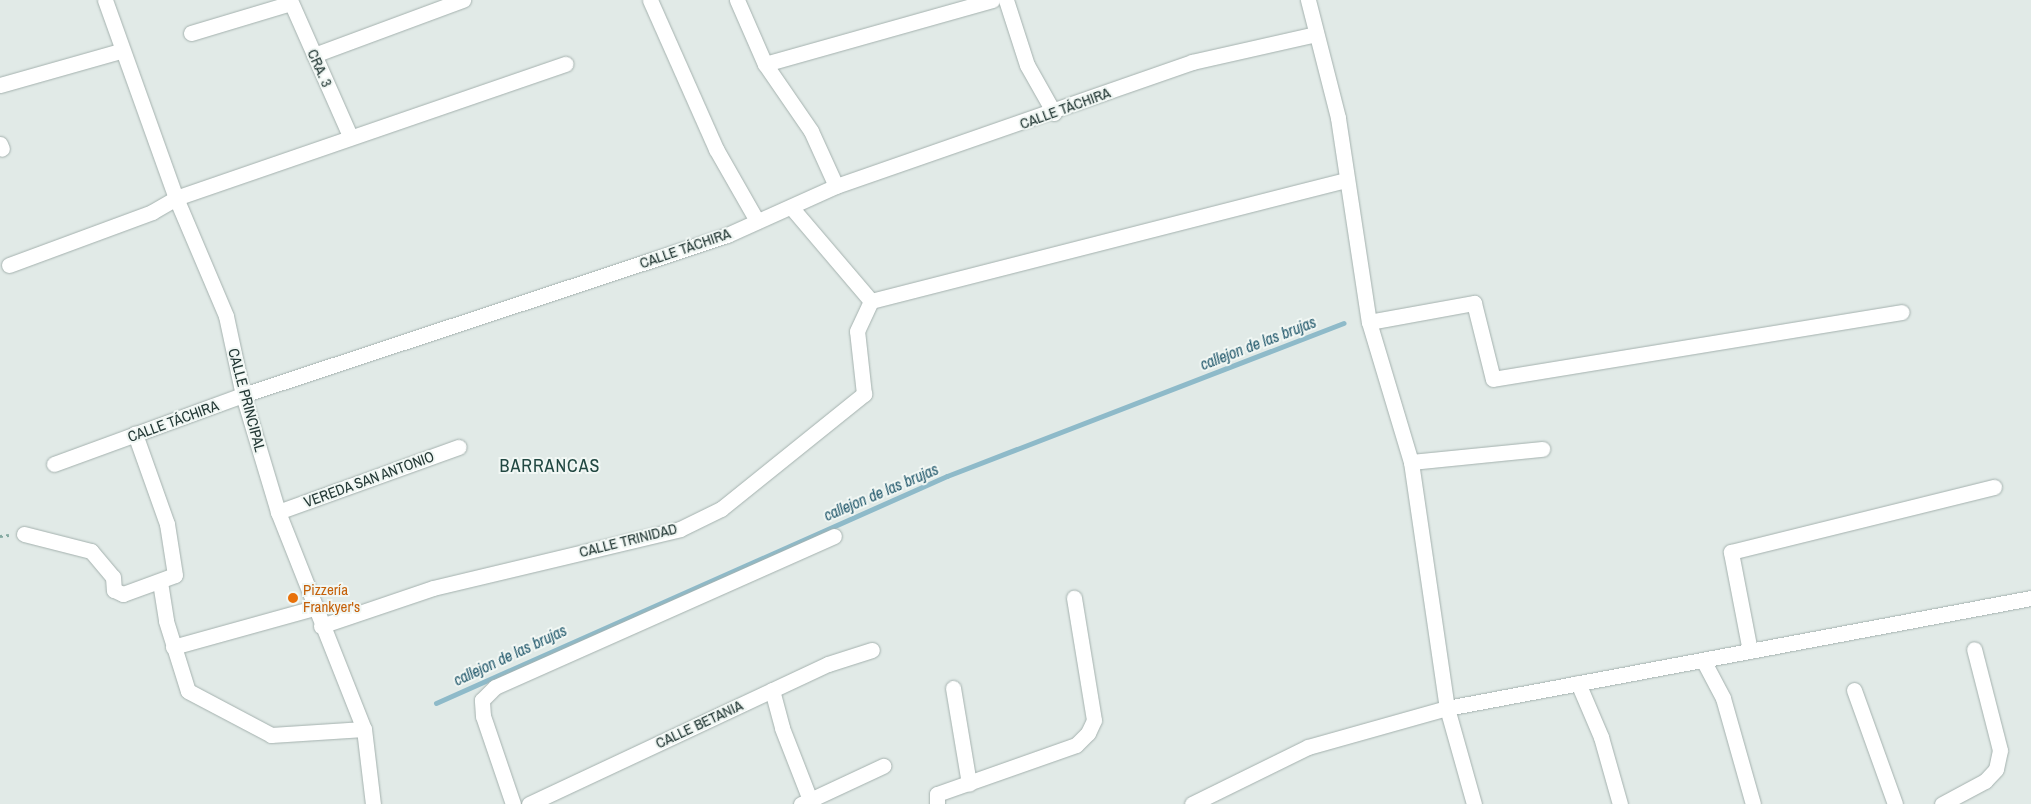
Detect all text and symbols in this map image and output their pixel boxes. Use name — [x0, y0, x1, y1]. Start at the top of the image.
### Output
street label: CRA. 3 — [304, 46, 336, 90]
street label: CALLE TÁCHIRA — [1017, 83, 1113, 133]
street label: CALLE TÁCHIRA — [637, 224, 733, 272]
water label: callejon de las brujas — [1197, 312, 1319, 374]
street label: CALLE PRINCIPAL — [225, 346, 269, 454]
street label: CALLE TÁCHIRA — [125, 396, 221, 446]
street label: VEREDA SAN ANTONIO — [301, 447, 437, 511]
district label: BARRANCAS — [498, 455, 602, 477]
water label: callejon de las brujas — [821, 459, 941, 525]
street label: CALLE TRINIDAD — [577, 519, 679, 561]
place label: Pizzería Frankyer's — [303, 580, 360, 615]
marker: Pizzería Frankyer's — [287, 592, 299, 604]
water label: callejon de las brujas — [450, 620, 570, 690]
street label: CALLE BETANIA — [653, 696, 745, 752]

